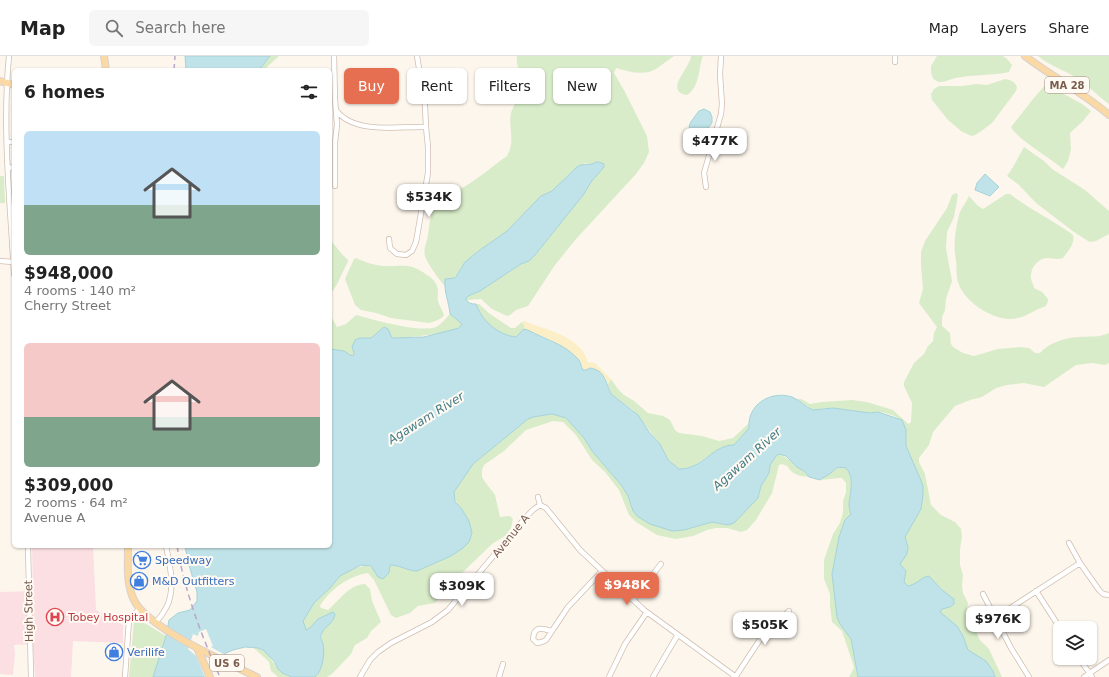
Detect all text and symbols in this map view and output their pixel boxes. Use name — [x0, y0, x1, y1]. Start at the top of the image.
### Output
search box — [89, 10, 369, 46]
text: Map — [20, 17, 65, 39]
icon: search — [103, 17, 125, 39]
text: Search here — [135, 19, 225, 37]
text: Map — [929, 20, 958, 36]
text: Layers — [980, 20, 1027, 36]
text: Share — [1049, 20, 1089, 36]
chip: Buy — [344, 68, 399, 104]
chip: Rent — [407, 68, 467, 104]
chip: Filters — [475, 68, 545, 104]
chip: New — [553, 68, 611, 104]
road number: MA 28 — [1045, 77, 1089, 93]
icon: filters — [298, 81, 320, 103]
text: 6 homes — [24, 82, 105, 102]
pin: $477K — [687, 128, 743, 162]
text: $477K — [692, 133, 738, 148]
icon: home — [136, 157, 208, 229]
pin: $534K — [401, 184, 457, 218]
text: $534K — [406, 189, 452, 204]
text: $948,000 — [24, 263, 113, 283]
text: 4 rooms · 140 m² — [24, 283, 136, 298]
text: Cherry Street — [24, 298, 111, 313]
icon: home — [136, 369, 208, 441]
water label: Agawam River — [385, 388, 467, 448]
water label: Agawam River — [709, 424, 785, 494]
text: $309,000 — [24, 475, 113, 495]
text: 2 rooms · 64 m² — [24, 495, 128, 510]
text: Avenue A — [24, 510, 85, 525]
street label: Avenue A — [490, 511, 533, 560]
supermarket icon: Speedway — [132, 550, 152, 570]
place label: Speedway — [155, 554, 212, 567]
shop icon: M&D Outfitters — [129, 571, 149, 591]
pin: $948K — [599, 572, 655, 606]
pin: $309K — [434, 573, 490, 607]
place label: M&D Outfitters — [152, 575, 235, 588]
text: $948K — [604, 577, 650, 592]
text: $309K — [439, 578, 485, 593]
street label: High Street — [22, 579, 36, 642]
pin: $976K — [970, 606, 1026, 640]
hospital icon: Tobey Hospital — [45, 607, 65, 627]
place label: Tobey Hospital — [67, 611, 148, 624]
text: $976K — [975, 611, 1021, 626]
pin: $505K — [737, 612, 793, 646]
text: $505K — [742, 617, 788, 632]
map controls — [1053, 621, 1097, 665]
button: layers — [1053, 621, 1097, 665]
shop icon: Verilife — [104, 642, 124, 662]
place label: Verilife — [127, 646, 165, 659]
road number: US 6 — [210, 655, 244, 671]

